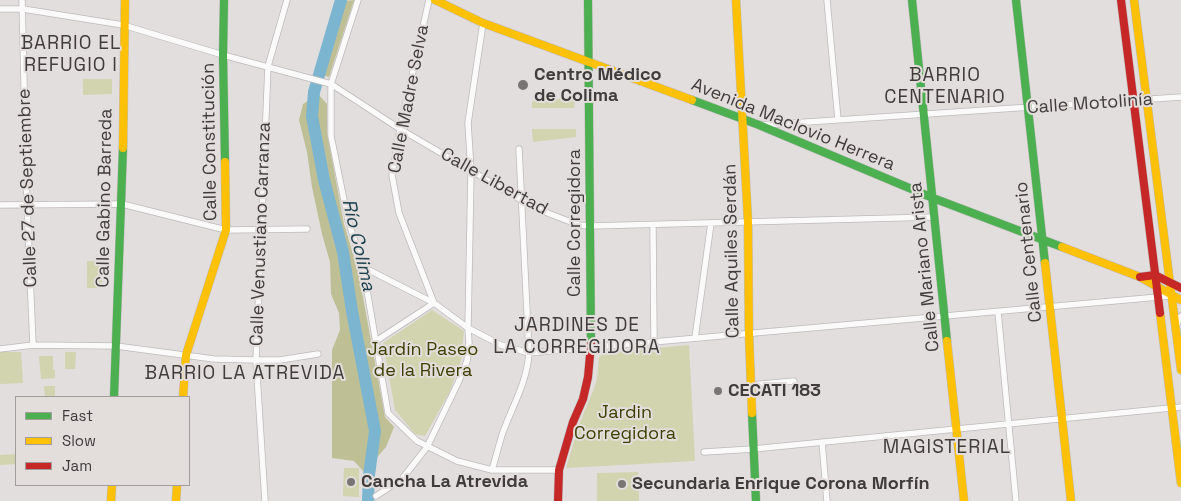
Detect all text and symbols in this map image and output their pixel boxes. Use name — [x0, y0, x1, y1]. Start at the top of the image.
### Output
street label: Calle Madre Selva — [384, 23, 434, 175]
district label: BARRIO EL REFUGIO I — [20, 33, 122, 77]
street label: Calle Constitución — [198, 63, 222, 221]
place label: Centro Médico de Colima — [534, 64, 662, 106]
district label: BARRIO CENTENARIO — [883, 65, 1007, 109]
street label: Avenida Maclovio Herrera — [688, 74, 898, 176]
marker: Centro Médico de Colima — [516, 78, 530, 92]
street label: Calle 27 de Septiembre — [14, 88, 42, 288]
street label: Calle Motolinía — [1026, 89, 1154, 119]
street label: Calle Gabino Barreda — [93, 108, 117, 288]
street label: Calle Venustiano Carranza — [246, 122, 276, 346]
street label: Calle Libertad — [437, 144, 551, 220]
street label: Calle Corregidora — [564, 149, 586, 297]
street label: Calle Aquiles Serdán — [720, 163, 744, 339]
street label: Calle Mariano Arista — [905, 181, 945, 353]
street label: Calle Centenario — [1011, 181, 1047, 323]
water label: Río Colima — [336, 197, 380, 293]
district label: JARDINES DE LA CORREGIDORA — [492, 315, 662, 359]
park label: Jardín Paseo de la Rivera — [368, 339, 478, 382]
district label: BARRIO LA ATREVIDA — [142, 363, 348, 385]
place label: CECATI 183 — [728, 380, 821, 402]
marker: CECATI 183 — [712, 385, 724, 397]
legend — [15, 396, 190, 486]
park label: Jardin Corregidora — [574, 402, 676, 444]
text: Fast — [62, 406, 93, 425]
text: Slow — [62, 431, 96, 450]
district label: MAGISTERIAL — [881, 437, 1013, 459]
text: Jam — [62, 456, 92, 475]
place label: Cancha La Atrevida — [361, 471, 528, 493]
place label: Secundaria Enrique Corona Morfín — [632, 473, 930, 495]
marker: Cancha La Atrevida — [345, 476, 357, 488]
marker: Secundaria Enrique Corona Morfín — [616, 478, 628, 490]

